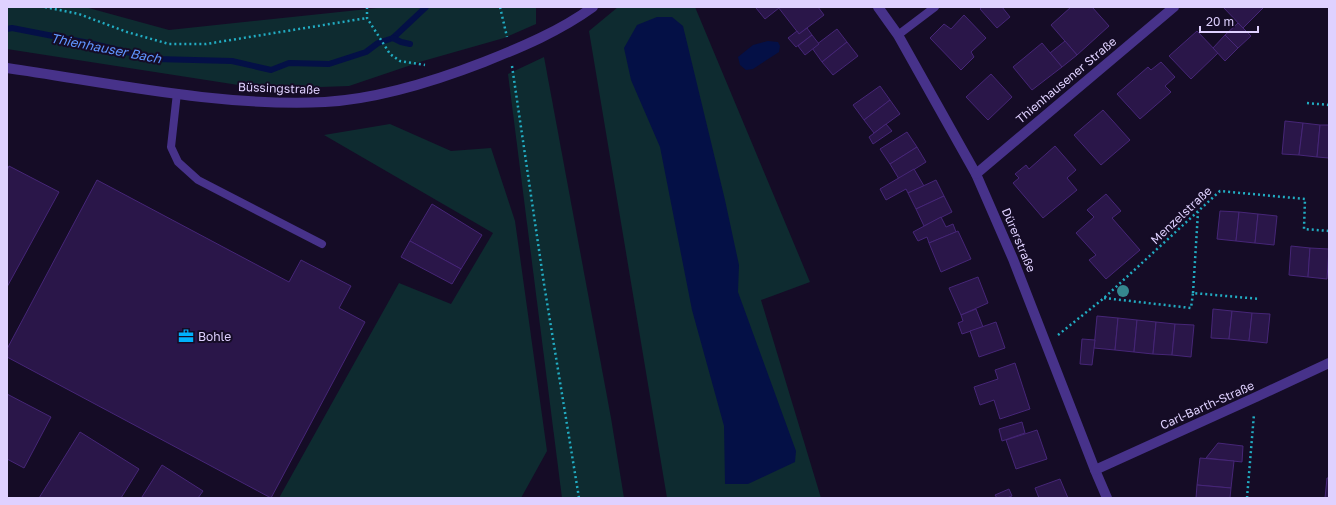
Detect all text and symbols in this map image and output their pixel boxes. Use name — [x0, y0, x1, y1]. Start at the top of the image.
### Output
scale bar — [1200, 8, 1258, 34]
text: 20 m — [1206, 14, 1234, 29]
water label: Thienhauser Bach — [49, 29, 164, 67]
street label: Thienhausener Straße — [1013, 34, 1119, 126]
street label: Büssingstraße — [238, 79, 320, 97]
street label: Menzelstraße — [1147, 183, 1215, 247]
street label: Dürerstraße — [999, 206, 1039, 274]
office icon: Bohle — [177, 327, 195, 345]
place label: Bohle — [198, 329, 231, 344]
street label: Carl-Barth-Straße — [1158, 377, 1256, 432]

